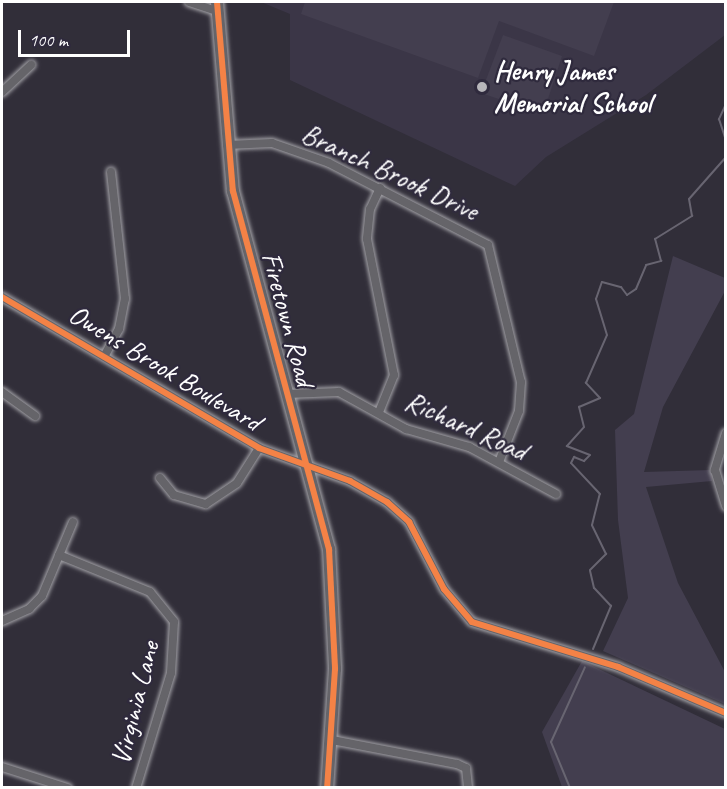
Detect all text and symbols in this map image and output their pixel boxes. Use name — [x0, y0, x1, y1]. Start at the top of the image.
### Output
scale bar — [21, 18, 134, 56]
text: 100 m — [29, 29, 68, 51]
place label: Henry James Memorial School — [494, 54, 651, 120]
marker: Henry James Memorial School — [475, 80, 489, 94]
street label: Branch Brook Drive — [296, 116, 484, 228]
street label: Firetown Road — [254, 248, 322, 390]
street label: Owens Brook Boulevard — [62, 297, 268, 439]
street label: Richard Road — [400, 384, 532, 468]
street label: Virginia Lane — [103, 637, 167, 769]

